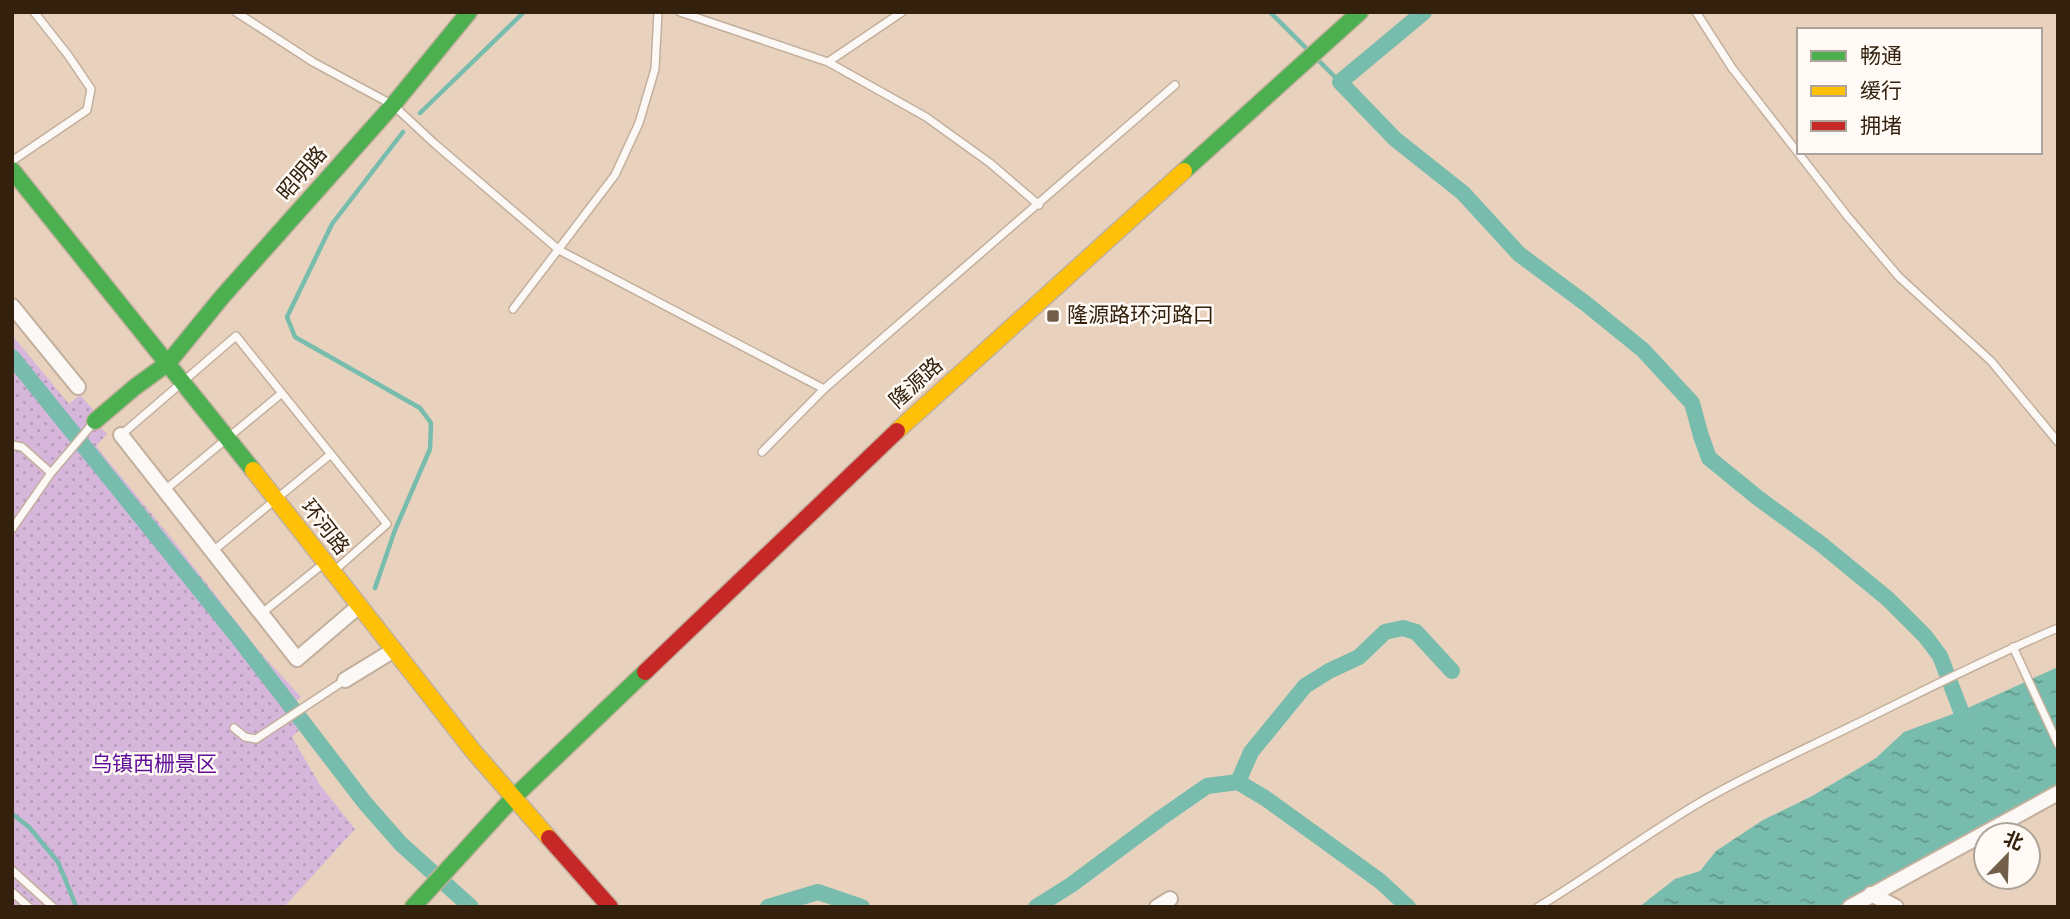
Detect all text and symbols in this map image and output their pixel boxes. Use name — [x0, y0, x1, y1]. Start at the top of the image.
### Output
legend — [1797, 28, 2042, 154]
text: 畅通 — [1860, 44, 1902, 71]
text: 缓行 — [1860, 79, 1902, 106]
text: 拥堵 — [1860, 114, 1902, 141]
street label: 昭明路 — [272, 141, 334, 207]
place label: 隆源路环河路口 — [1067, 303, 1214, 330]
marker: 隆源路环河路口 — [1045, 308, 1061, 324]
street label: 隆源路 — [885, 353, 949, 415]
street label: 环河路 — [294, 495, 354, 561]
park label: 乌镇西栅景区 — [91, 752, 217, 779]
north arrow — [1972, 821, 2042, 891]
text: 北 — [1999, 827, 2026, 857]

